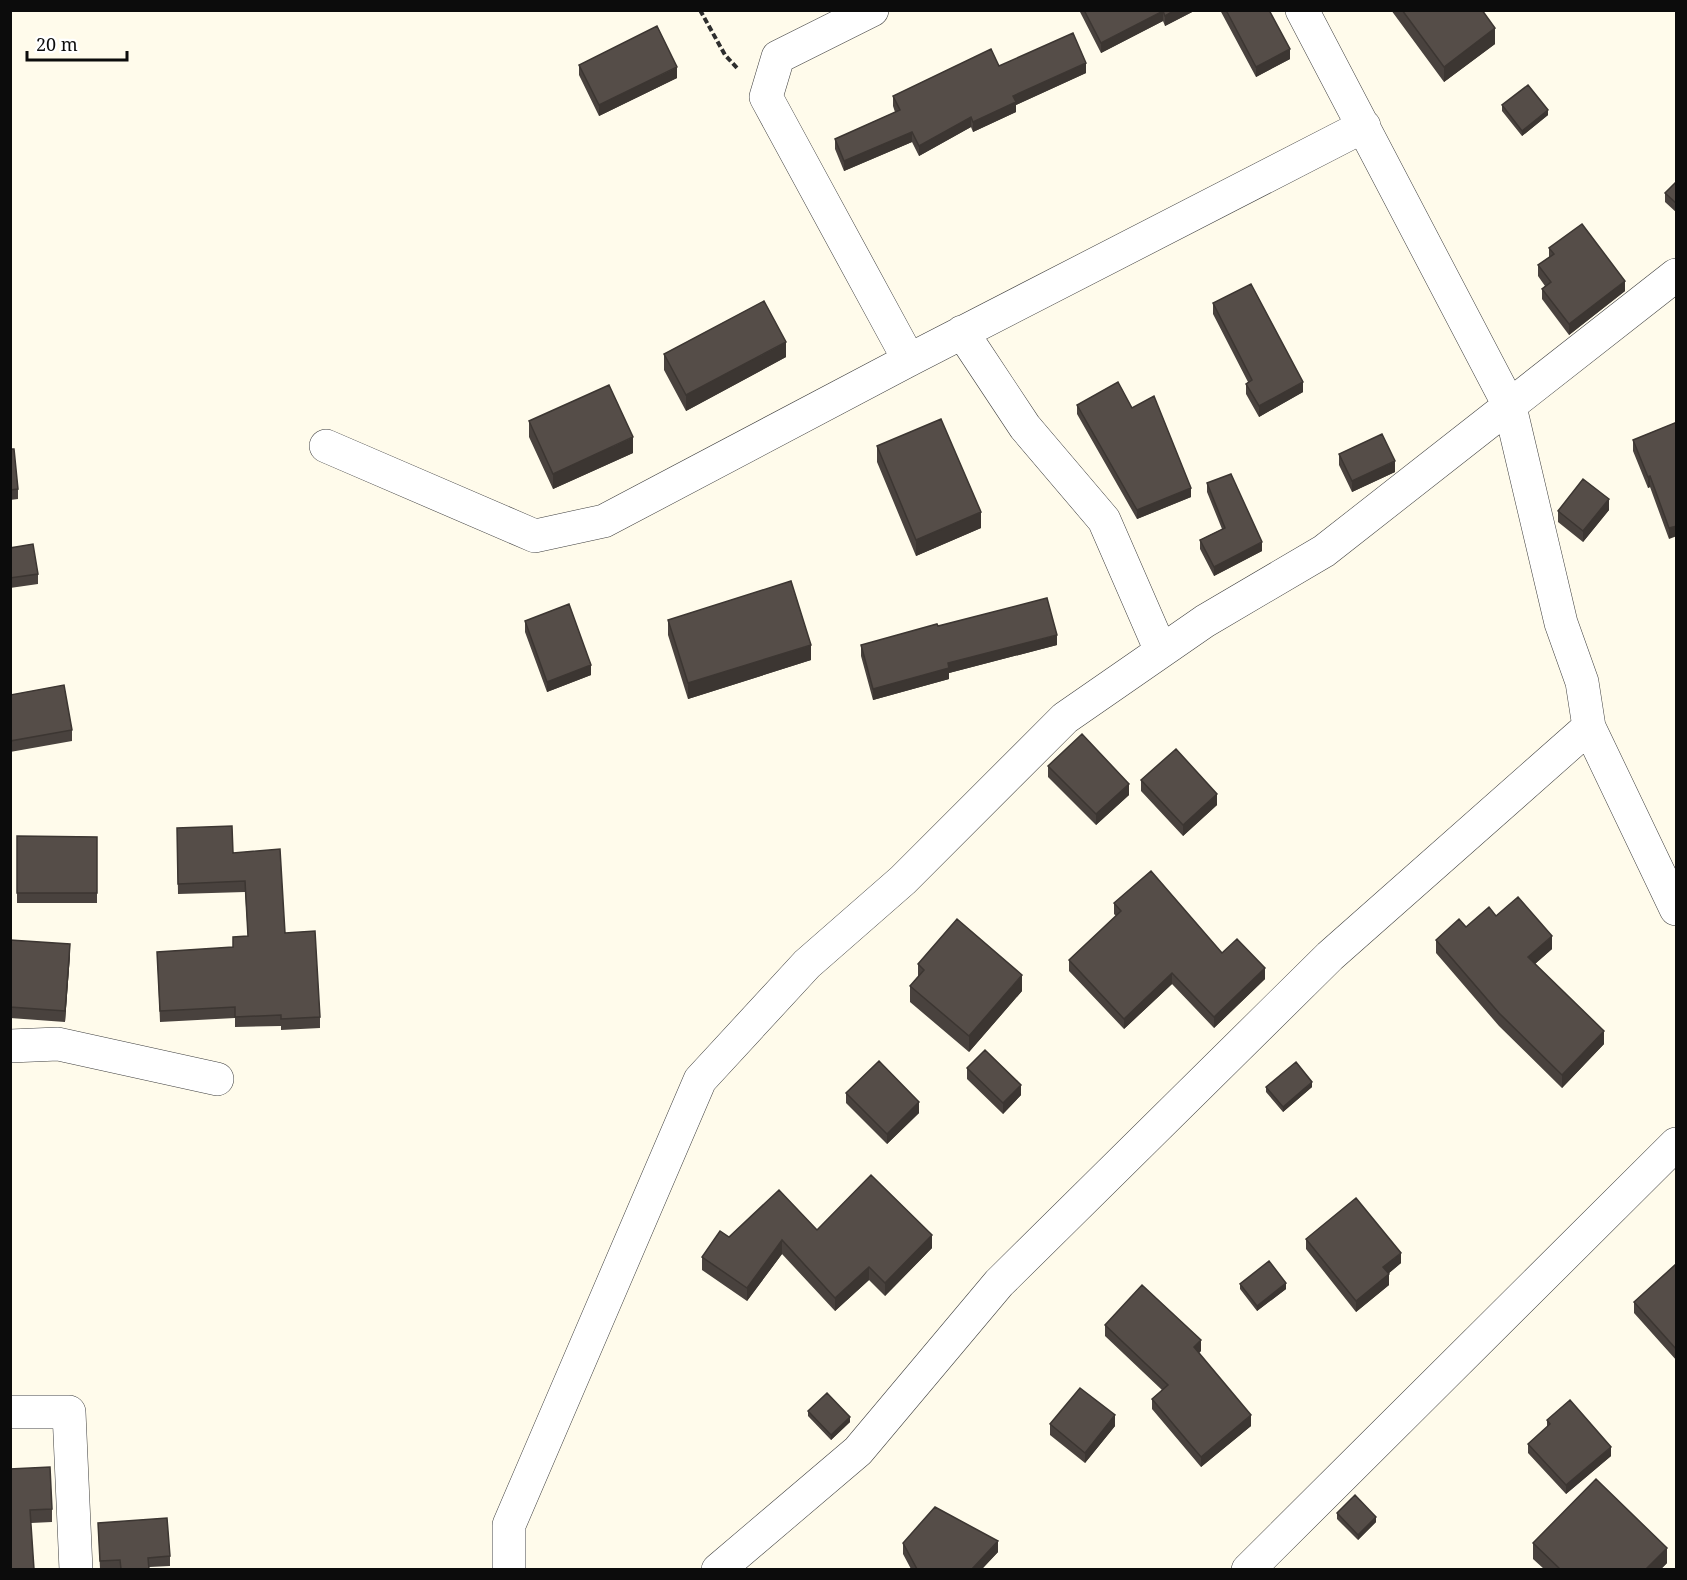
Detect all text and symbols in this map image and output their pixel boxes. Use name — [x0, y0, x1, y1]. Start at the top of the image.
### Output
scale bar — [27, 24, 128, 62]
text: 20 m — [36, 32, 78, 56]

